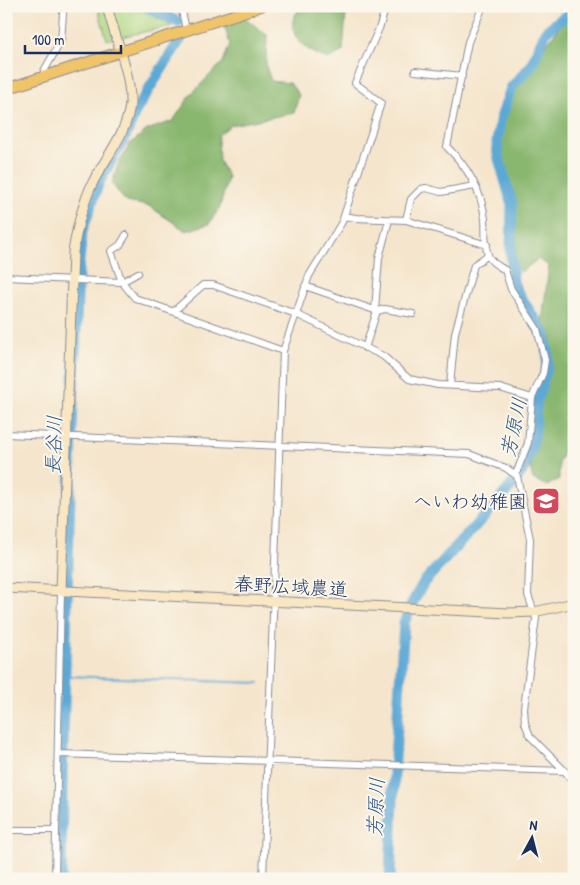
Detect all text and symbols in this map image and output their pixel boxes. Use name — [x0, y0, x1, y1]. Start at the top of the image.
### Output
scale bar — [25, 22, 121, 54]
text: 100 m — [32, 29, 65, 50]
water label: 芳原川 — [494, 395, 532, 459]
water label: 長谷川 — [38, 415, 68, 475]
school or university icon: へいわ幼稚園 — [531, 486, 561, 516]
place label: へいわ幼稚園 — [413, 488, 527, 514]
street label: 春野広域農道 — [233, 570, 349, 602]
water label: 芳原川 — [360, 776, 390, 838]
north arrow — [508, 812, 558, 862]
text: N — [529, 815, 539, 835]

